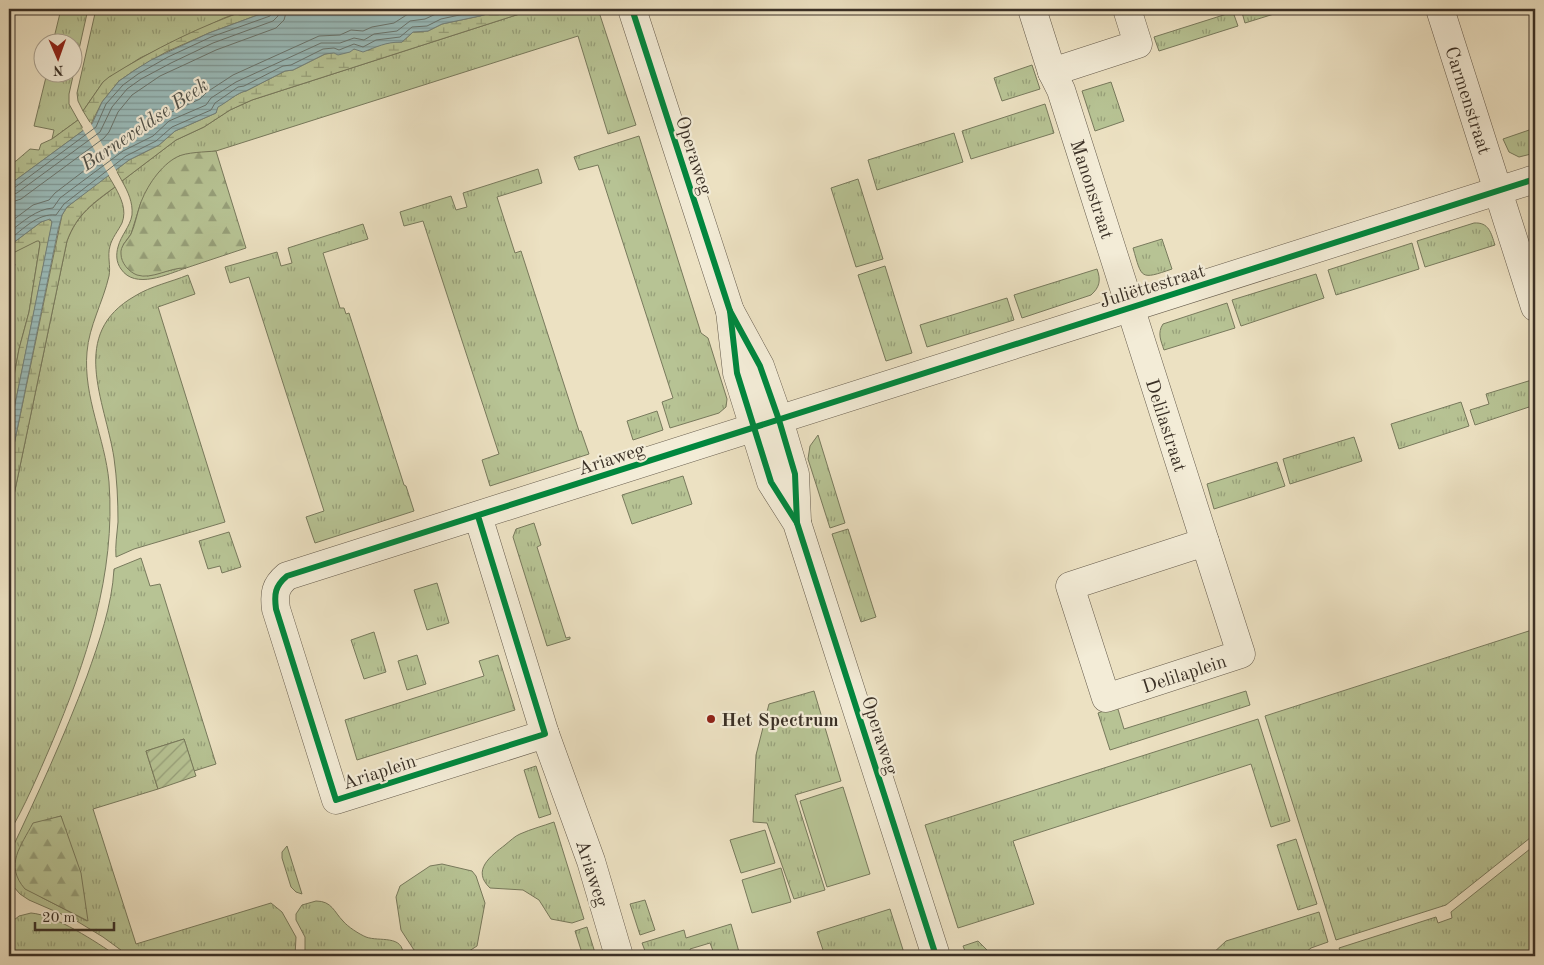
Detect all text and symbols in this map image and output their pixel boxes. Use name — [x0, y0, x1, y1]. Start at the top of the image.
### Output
north arrow — [32, 32, 82, 82]
street label: Carmenstraat — [1440, 45, 1493, 157]
text: N — [53, 63, 64, 77]
water label: Barneveldse Beek — [77, 76, 213, 176]
street label: Operaweg — [671, 114, 714, 198]
street label: Manonstraat — [1066, 138, 1116, 242]
street label: Juliëttestraat — [1098, 262, 1208, 312]
street label: Delilastraat — [1141, 377, 1189, 475]
street label: Ariaweg — [576, 440, 648, 480]
street label: Delilaplein — [1140, 653, 1229, 698]
street label: Operaweg — [857, 694, 900, 778]
place label: Het Spectrum — [721, 712, 839, 731]
marker: Het Spectrum — [705, 713, 717, 725]
street label: Ariaplein — [341, 753, 419, 794]
street label: Ariaweg — [571, 838, 611, 910]
scale bar — [35, 900, 114, 932]
text: 20 m — [42, 911, 76, 926]

